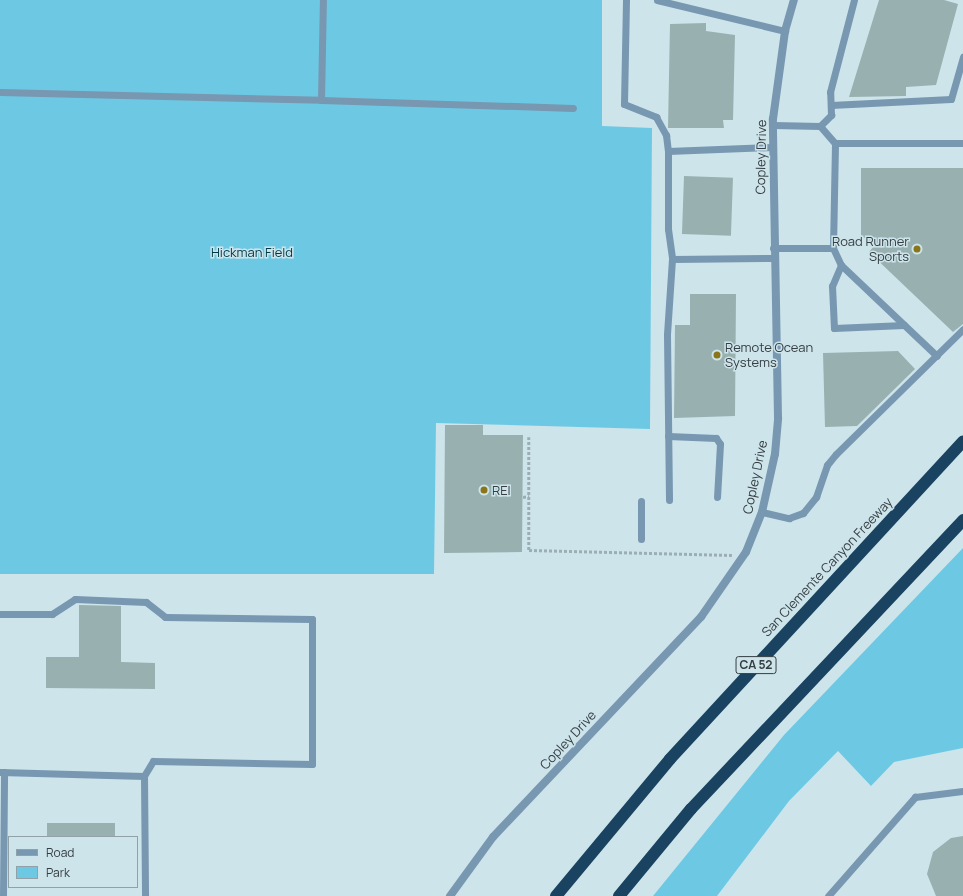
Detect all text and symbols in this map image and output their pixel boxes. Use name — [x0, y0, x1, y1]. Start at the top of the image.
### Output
street label: Copley Drive — [753, 119, 769, 195]
place label: Road Runner Sports — [832, 234, 909, 265]
park label: Hickman Field — [211, 244, 293, 260]
marker: Road Runner Sports — [912, 244, 922, 254]
place label: Remote Ocean Systems — [725, 340, 813, 371]
marker: Remote Ocean Systems — [712, 350, 722, 360]
street label: Copley Drive — [740, 439, 770, 515]
place label: REI — [492, 482, 511, 498]
marker: REI — [479, 485, 489, 495]
street label: San Clemente Canyon Freeway — [758, 494, 896, 640]
road number: CA 52 — [735, 655, 777, 675]
street label: Copley Drive — [537, 707, 599, 773]
legend — [8, 836, 138, 888]
text: Road — [46, 844, 74, 861]
text: Park — [46, 864, 70, 881]

